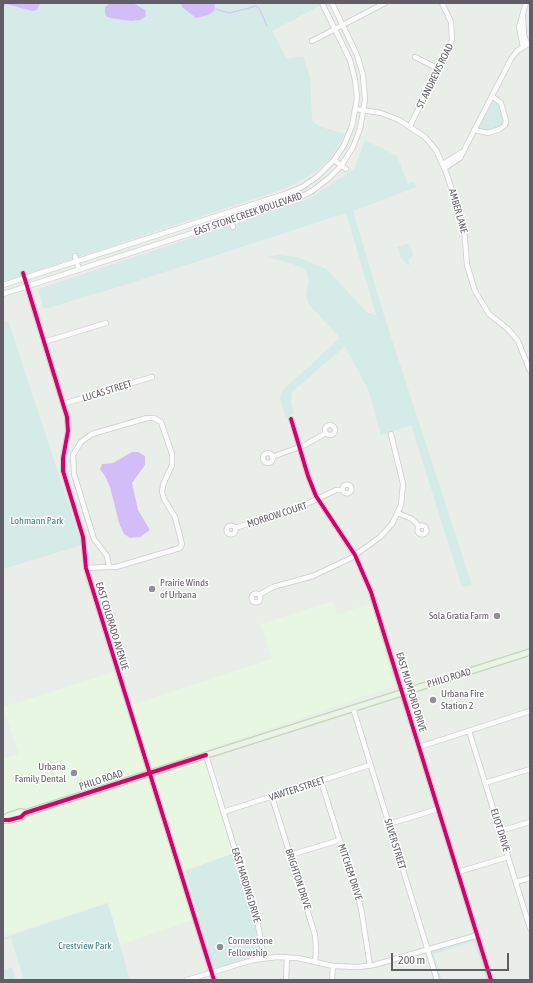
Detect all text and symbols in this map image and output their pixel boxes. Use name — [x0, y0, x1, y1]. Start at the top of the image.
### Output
street label: ST. ANDREWS ROAD — [414, 41, 456, 111]
street label: AMBER LANE — [446, 187, 470, 235]
street label: EAST STONE CREEK BOULEVARD — [192, 190, 304, 238]
street label: LUCAS STREET — [81, 378, 133, 404]
street label: MORROW COURT — [246, 500, 308, 530]
park label: Lohmann Park — [10, 515, 64, 527]
place label: Prairie Winds of Urbana — [160, 577, 208, 600]
street label: EAST COLORADO AVENUE — [93, 581, 131, 671]
marker: Prairie Winds of Urbana — [147, 584, 157, 594]
place label: Sola Gratia Farm — [429, 610, 489, 622]
marker: Sola Gratia Farm — [492, 611, 502, 621]
street label: EAST MUMFORD DRIVE — [393, 651, 429, 733]
street label: PHILO ROAD — [426, 666, 472, 690]
place label: Urbana Fire Station 2 — [441, 688, 484, 712]
marker: Urbana Fire Station 2 — [428, 695, 438, 705]
place label: Urbana Family Dental — [15, 761, 66, 784]
street label: PHILO ROAD — [78, 767, 124, 793]
marker: Urbana Family Dental — [69, 768, 79, 778]
street label: VAWTER STREET — [267, 774, 327, 804]
street label: ELIOT DRIVE — [488, 807, 512, 853]
street label: SILVER STREET — [382, 817, 408, 871]
street label: MITCHEM DRIVE — [335, 842, 365, 902]
street label: EAST HARDING DRIVE — [229, 846, 263, 924]
street label: BRIGHTON DRIVE — [283, 847, 313, 911]
place label: Cornerstone Fellowship — [228, 935, 273, 958]
park label: Crestview Park — [58, 940, 112, 952]
marker: Cornerstone Fellowship — [215, 942, 225, 952]
scale bar — [393, 945, 511, 971]
text: 200 m — [398, 953, 425, 967]

